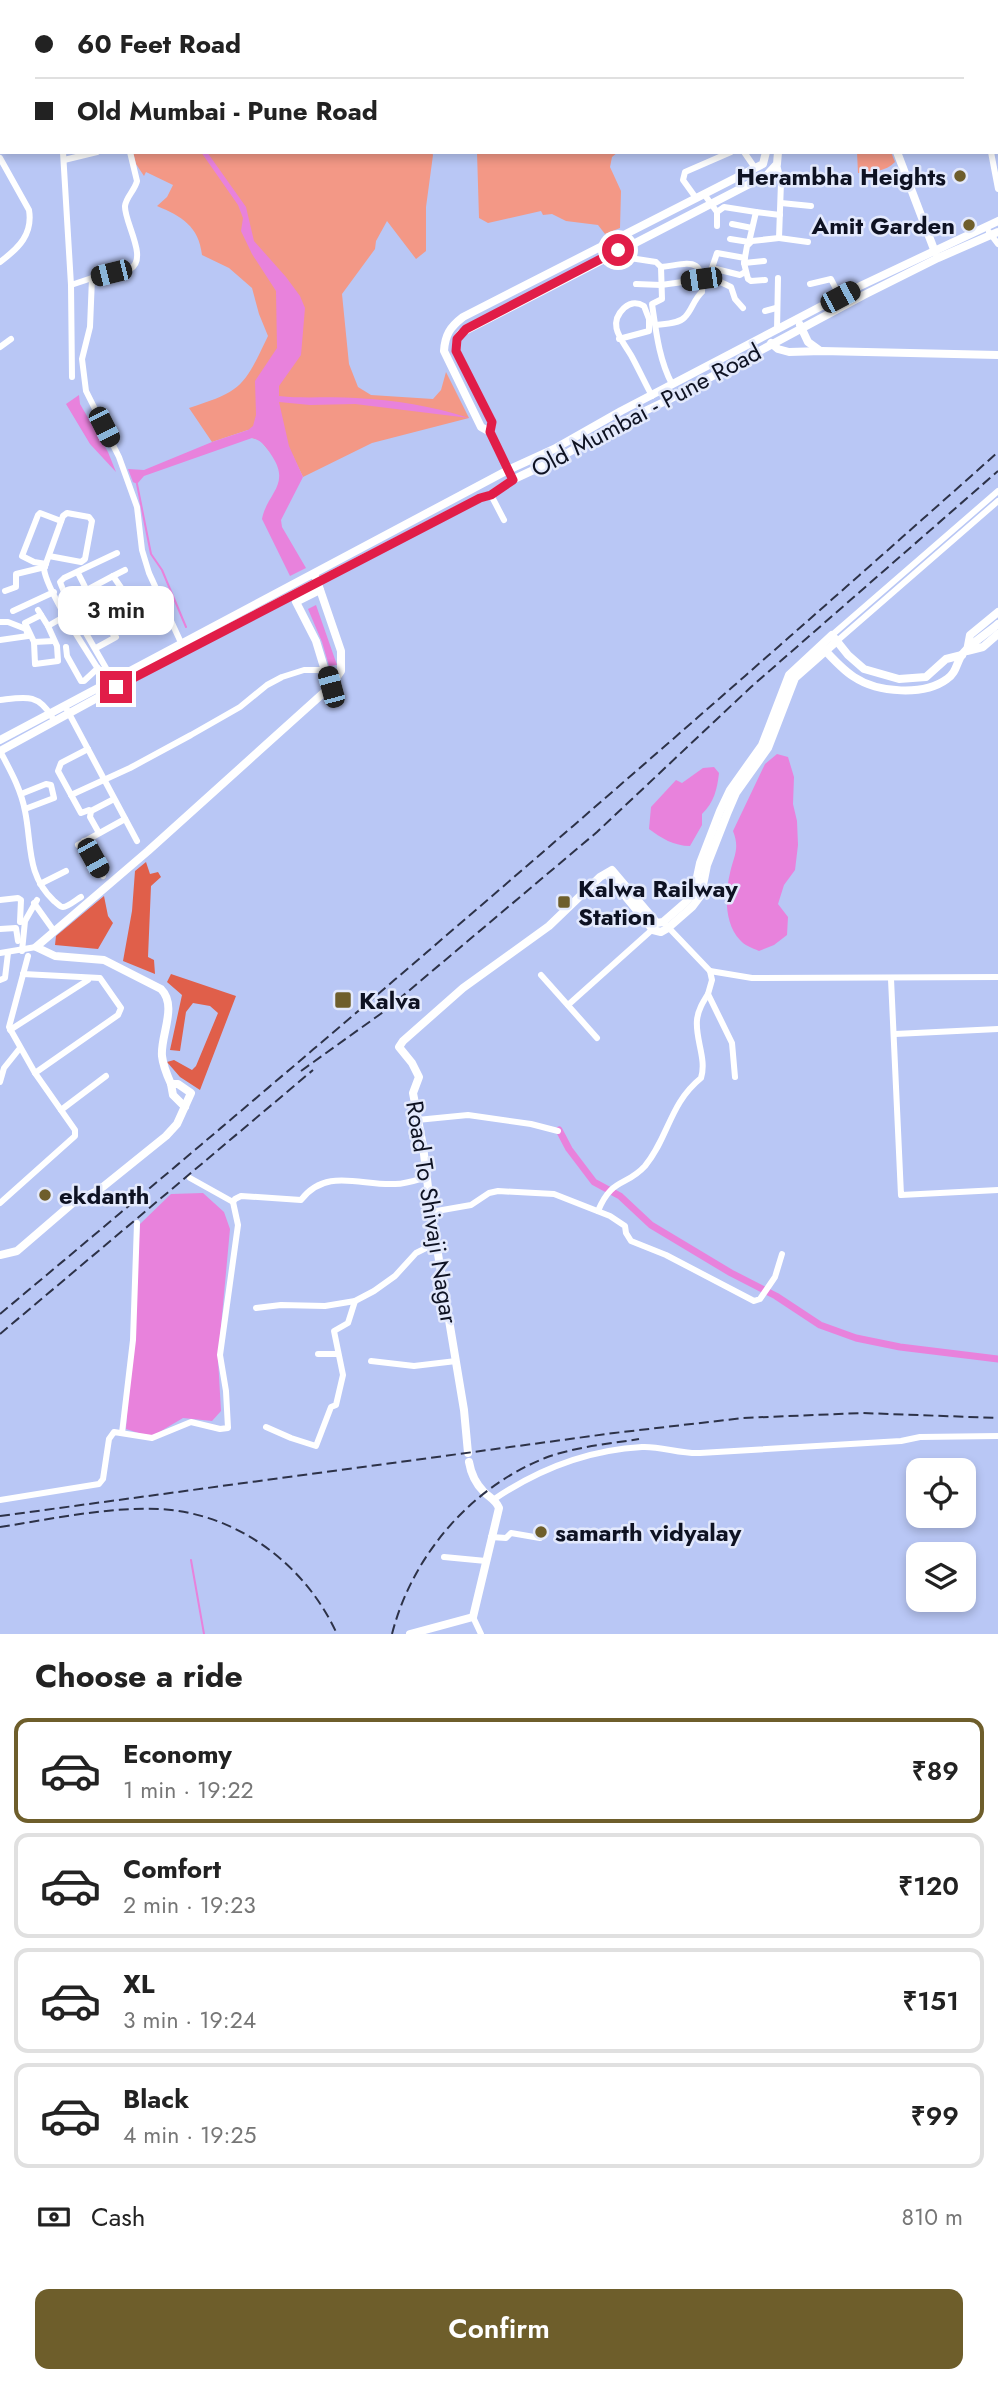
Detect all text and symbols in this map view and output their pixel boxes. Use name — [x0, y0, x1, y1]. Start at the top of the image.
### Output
text: 60 Feet Road — [77, 25, 241, 63]
text: Old Mumbai - Pune Road — [77, 92, 378, 130]
place label: Herambha Heights — [736, 159, 946, 194]
marker: Herambha Heights — [952, 168, 968, 184]
place label: Amit Garden — [811, 208, 955, 243]
marker: Amit Garden — [961, 217, 977, 233]
route start — [602, 234, 634, 266]
car — [89, 258, 134, 288]
car — [679, 266, 724, 292]
car — [817, 278, 864, 316]
street label: Old Mumbai - Pune Road — [525, 334, 767, 486]
car — [86, 404, 123, 450]
callout: 3 min — [58, 586, 174, 634]
text: 3 min — [87, 593, 145, 627]
car — [316, 664, 347, 710]
route end — [100, 671, 132, 703]
car — [74, 835, 113, 881]
place label: Kalwa Railway Station — [578, 871, 738, 934]
marker: Kalwa Railway Station — [556, 894, 572, 910]
place label: Kalva — [359, 983, 421, 1018]
marker: Kalva — [333, 990, 353, 1010]
street label: Road To Shivaji Nagar — [397, 1098, 467, 1327]
place label: ekdanth — [59, 1178, 149, 1213]
marker: ekdanth — [37, 1187, 53, 1203]
map controls — [906, 1458, 976, 1612]
button: locate — [906, 1458, 976, 1528]
place label: samarth vidyalay — [555, 1515, 742, 1550]
marker: samarth vidyalay — [533, 1524, 549, 1540]
button: layers — [906, 1542, 976, 1612]
text: Choose a ride — [35, 1653, 243, 1699]
text: Economy — [123, 1735, 232, 1773]
icon: car — [39, 1739, 102, 1802]
text: ₹89 — [912, 1752, 959, 1790]
text: 1 min · 19:22 — [123, 1773, 254, 1807]
text: Comfort — [123, 1850, 221, 1888]
icon: car — [39, 1854, 102, 1917]
text: ₹120 — [898, 1867, 959, 1905]
text: 2 min · 19:23 — [123, 1888, 256, 1922]
text: XL — [123, 1965, 155, 2003]
icon: car — [39, 1969, 102, 2032]
text: ₹151 — [902, 1982, 959, 2020]
text: 3 min · 19:24 — [123, 2003, 256, 2037]
text: Black — [123, 2080, 189, 2118]
icon: car — [39, 2084, 102, 2147]
text: ₹99 — [911, 2097, 959, 2135]
text: 4 min · 19:25 — [123, 2118, 257, 2152]
icon: cash — [35, 2198, 73, 2236]
text: Cash — [91, 2198, 145, 2236]
text: 810 m — [901, 2200, 963, 2234]
button: Confirm — [35, 2289, 963, 2369]

